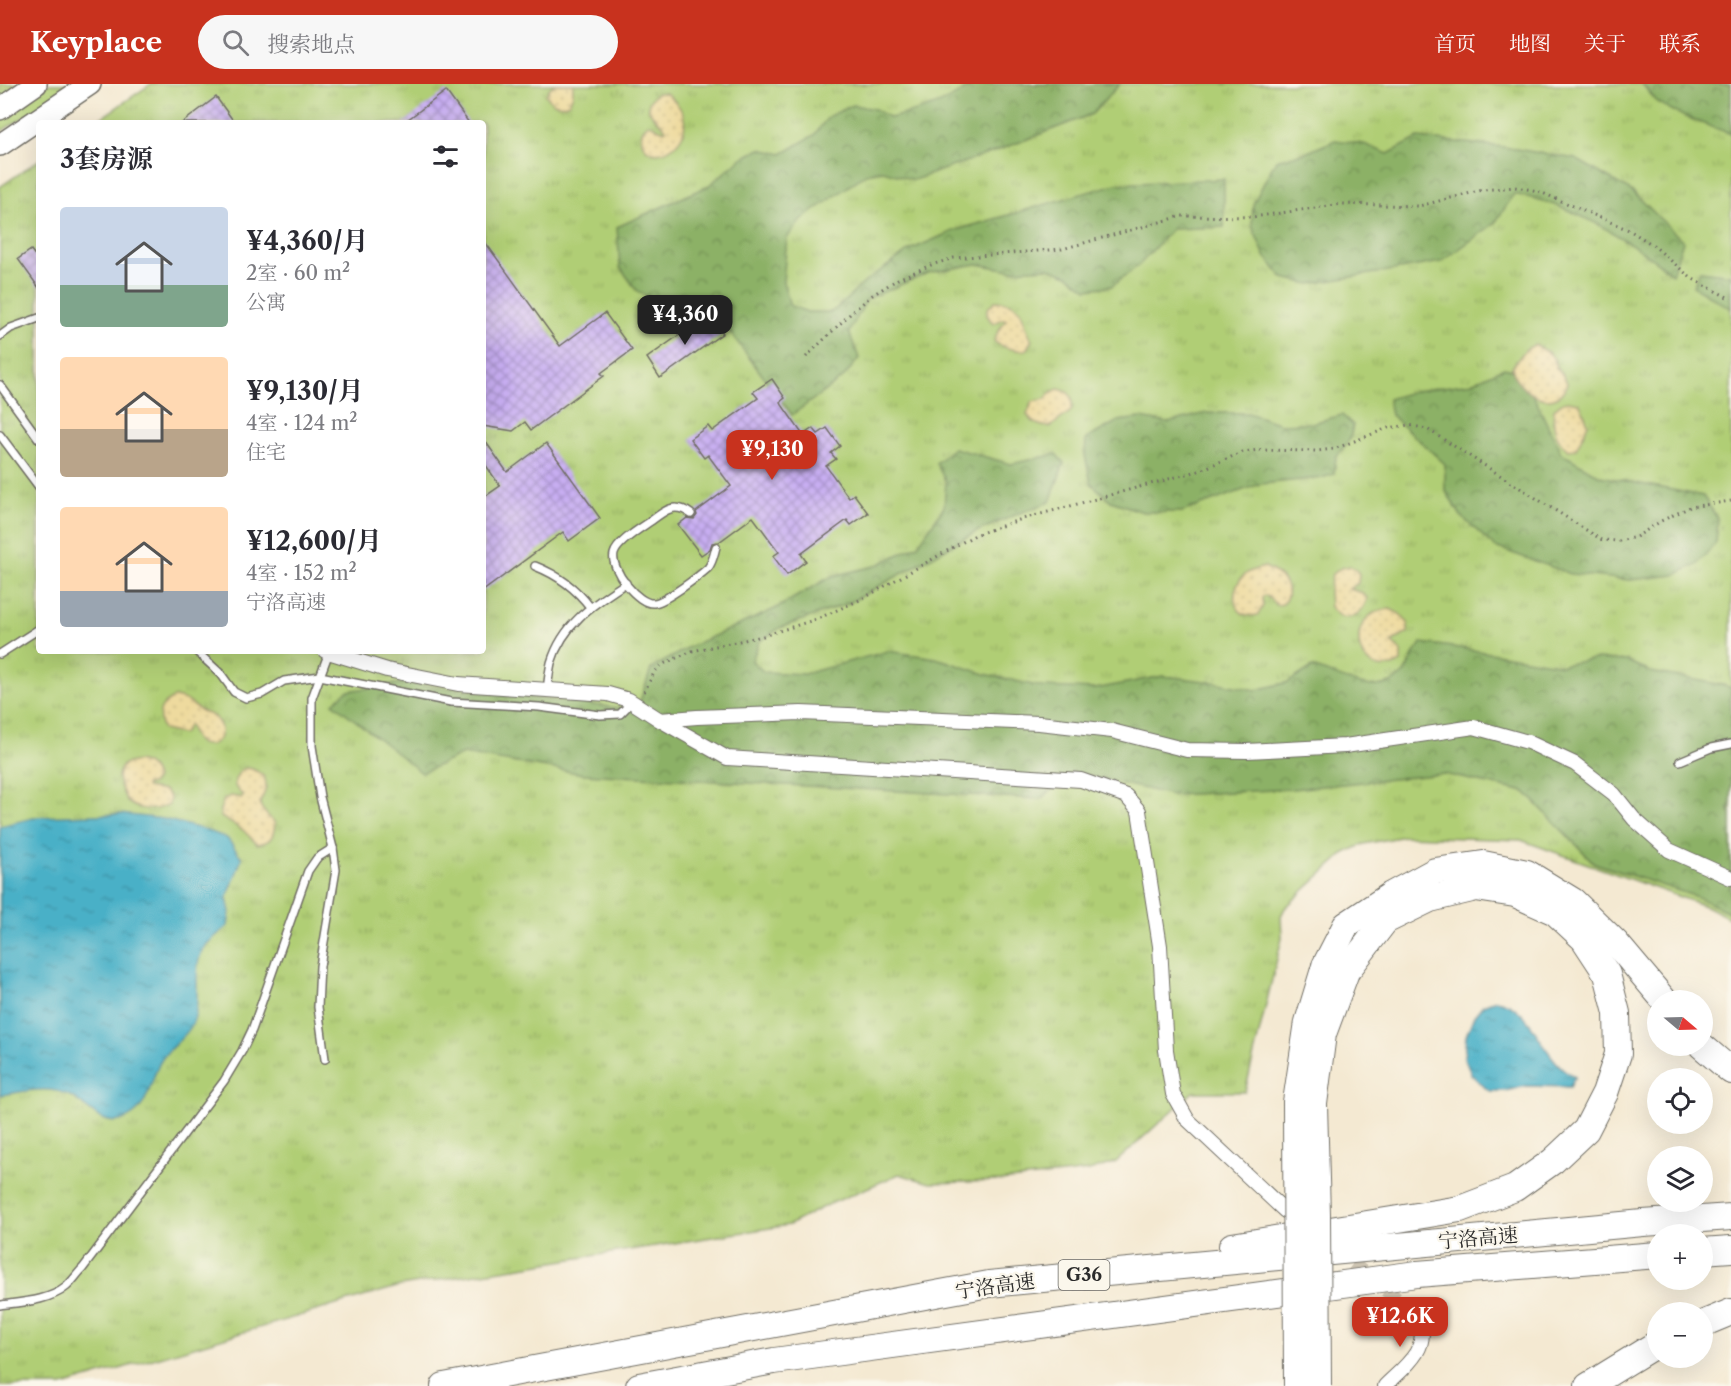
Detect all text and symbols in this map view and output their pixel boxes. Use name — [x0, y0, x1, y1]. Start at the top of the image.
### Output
search box — [198, 15, 618, 69]
text: Keyplace — [30, 25, 162, 59]
icon: search — [219, 26, 252, 59]
text: 搜索地点 — [267, 31, 355, 58]
text: 首页 — [1434, 31, 1476, 56]
text: 地图 — [1509, 31, 1551, 56]
text: 关于 — [1584, 31, 1626, 56]
text: 联系 — [1659, 31, 1701, 56]
icon: filters — [429, 140, 462, 173]
text: 3套房源 — [60, 143, 153, 175]
text: ¥4,360/月 — [246, 225, 368, 257]
icon: home — [108, 231, 180, 303]
text: 2室 · 60 m² — [246, 261, 350, 285]
text: 公寓 — [246, 290, 286, 314]
pin: ¥4,360 — [636, 295, 734, 346]
text: ¥4,360 — [651, 302, 719, 326]
text: ¥9,130/月 — [246, 375, 364, 407]
icon: home — [108, 381, 180, 453]
text: 4室 · 124 m² — [246, 411, 357, 435]
pin: ¥9,130 — [723, 430, 821, 481]
text: ¥9,130 — [740, 437, 804, 461]
text: 住宅 — [246, 440, 286, 464]
text: ¥12,600/月 — [246, 525, 382, 557]
icon: home — [108, 531, 180, 603]
text: 4室 · 152 m² — [246, 561, 357, 585]
text: 宁洛高速 — [246, 590, 326, 614]
north arrow — [1647, 990, 1713, 1056]
map controls — [1647, 990, 1713, 1368]
button: locate — [1647, 1068, 1713, 1134]
button: layers — [1647, 1146, 1713, 1212]
street label: 宁洛高速 — [1437, 1223, 1519, 1253]
button: + — [1647, 1224, 1713, 1290]
road number: G36 — [1058, 1260, 1110, 1290]
street label: 宁洛高速 — [954, 1269, 1036, 1303]
pin: ¥12.6K — [1351, 1297, 1449, 1348]
button: − — [1647, 1302, 1713, 1368]
text: ¥12.6K — [1366, 1304, 1434, 1328]

